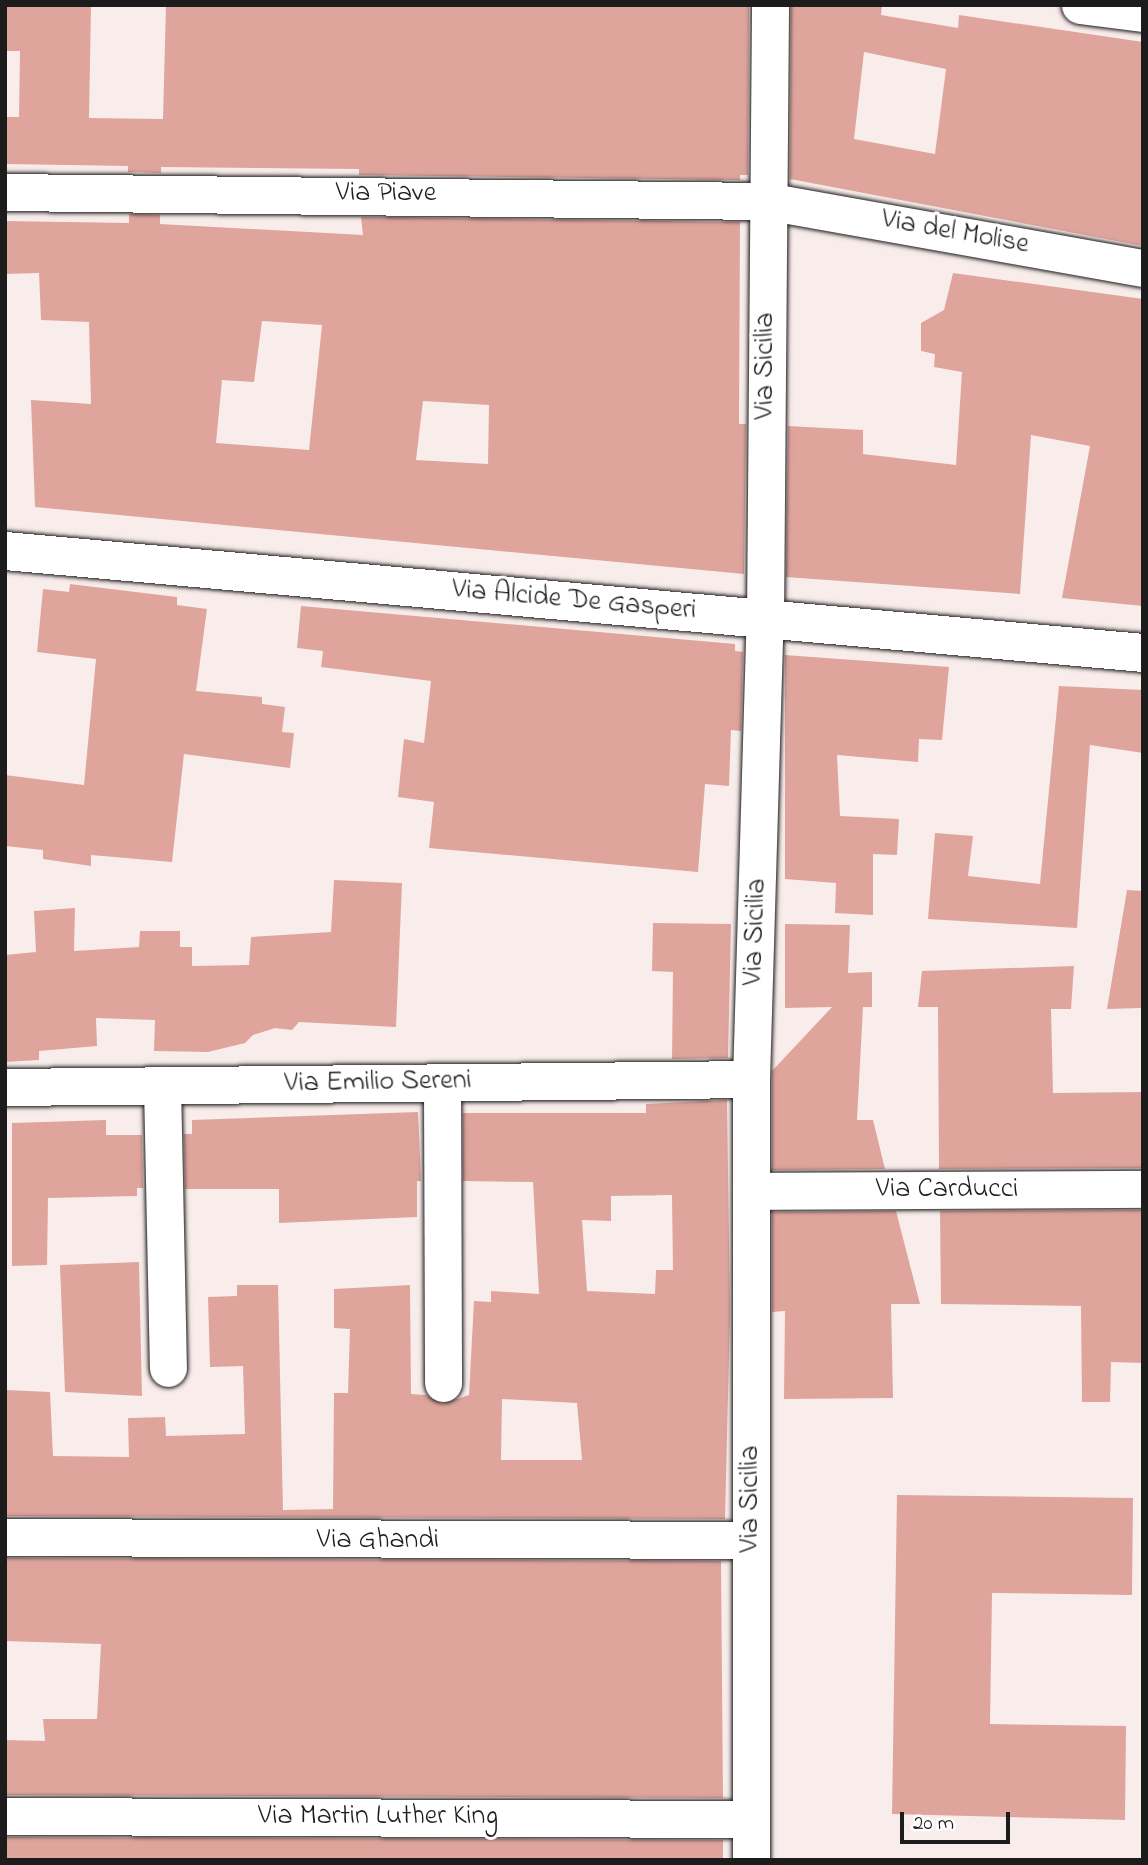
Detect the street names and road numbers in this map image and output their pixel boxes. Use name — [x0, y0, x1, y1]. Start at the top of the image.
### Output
street label: Via Piave — [336, 177, 436, 211]
street label: Via del Molise — [879, 204, 1031, 262]
street label: Via Sicilia — [749, 312, 783, 420]
street label: Via Alcide De Gasperi — [451, 574, 697, 628]
street label: Via Sicilia — [737, 878, 775, 986]
street label: Via Emilio Sereni — [284, 1065, 472, 1101]
street label: Via Carducci — [876, 1173, 1018, 1207]
street label: Via Sicilia — [734, 1445, 768, 1553]
street label: Via Ghandi — [317, 1524, 439, 1558]
street label: Via Martin Luther King — [258, 1800, 498, 1834]

